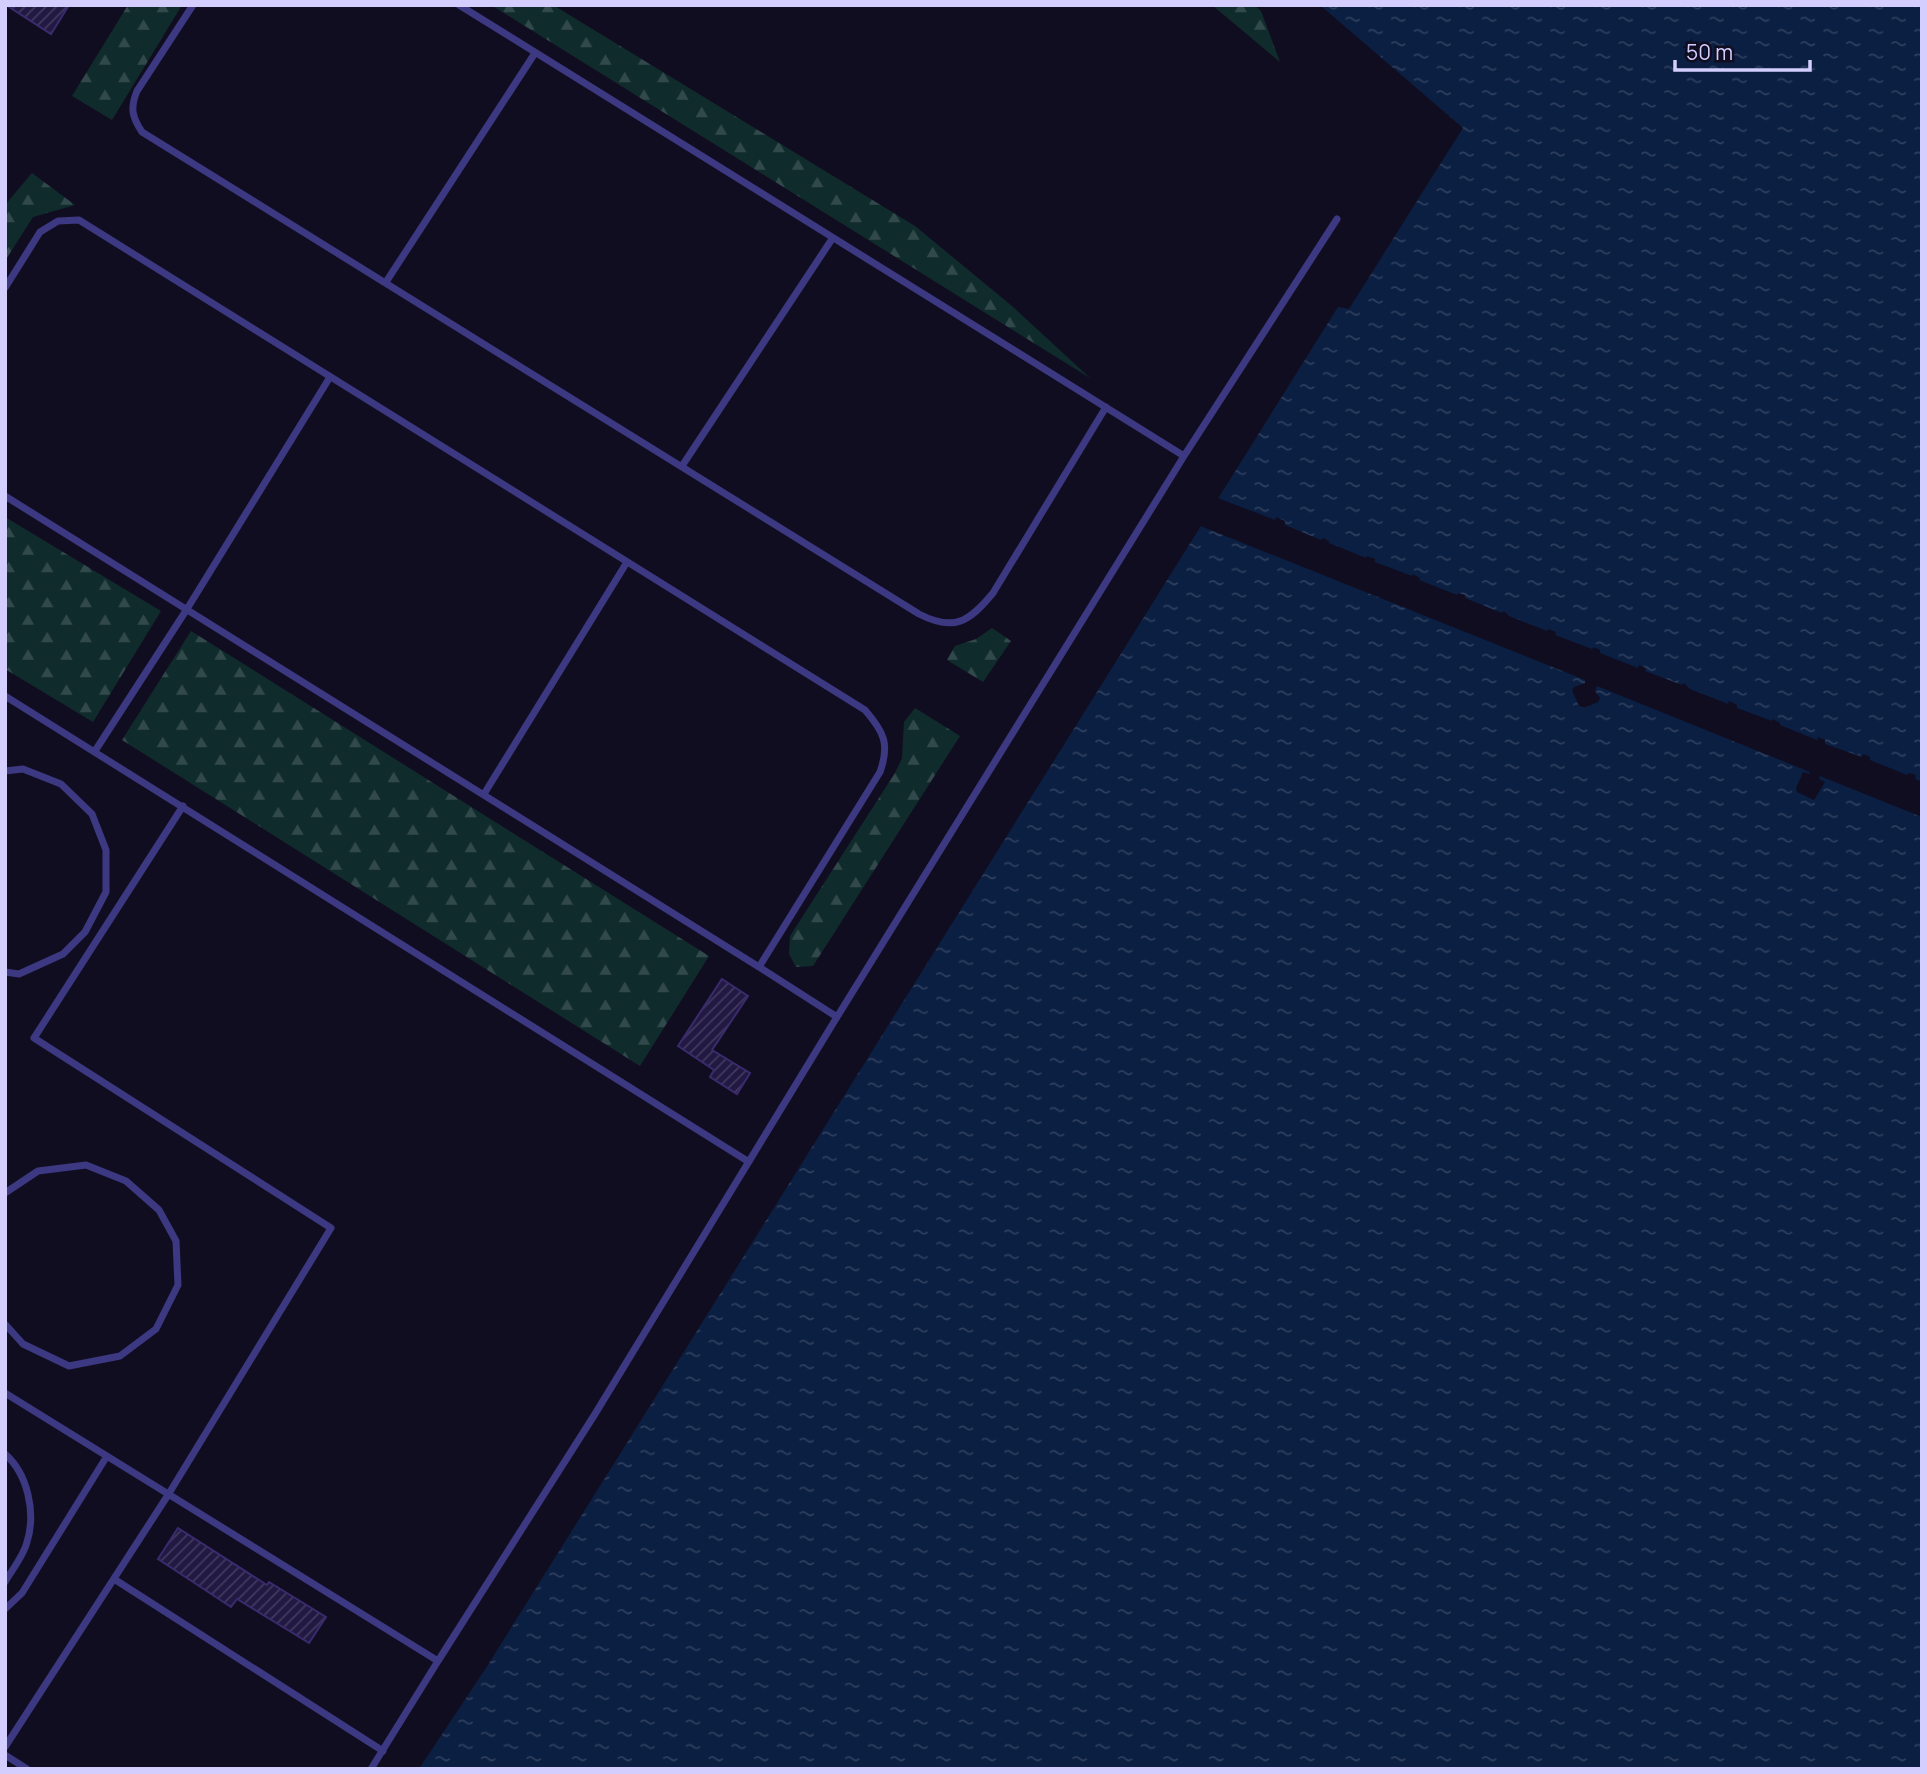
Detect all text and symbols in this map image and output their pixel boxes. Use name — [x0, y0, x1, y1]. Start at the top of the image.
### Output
scale bar — [1675, 28, 1810, 72]
text: 50 m — [1686, 38, 1733, 66]

